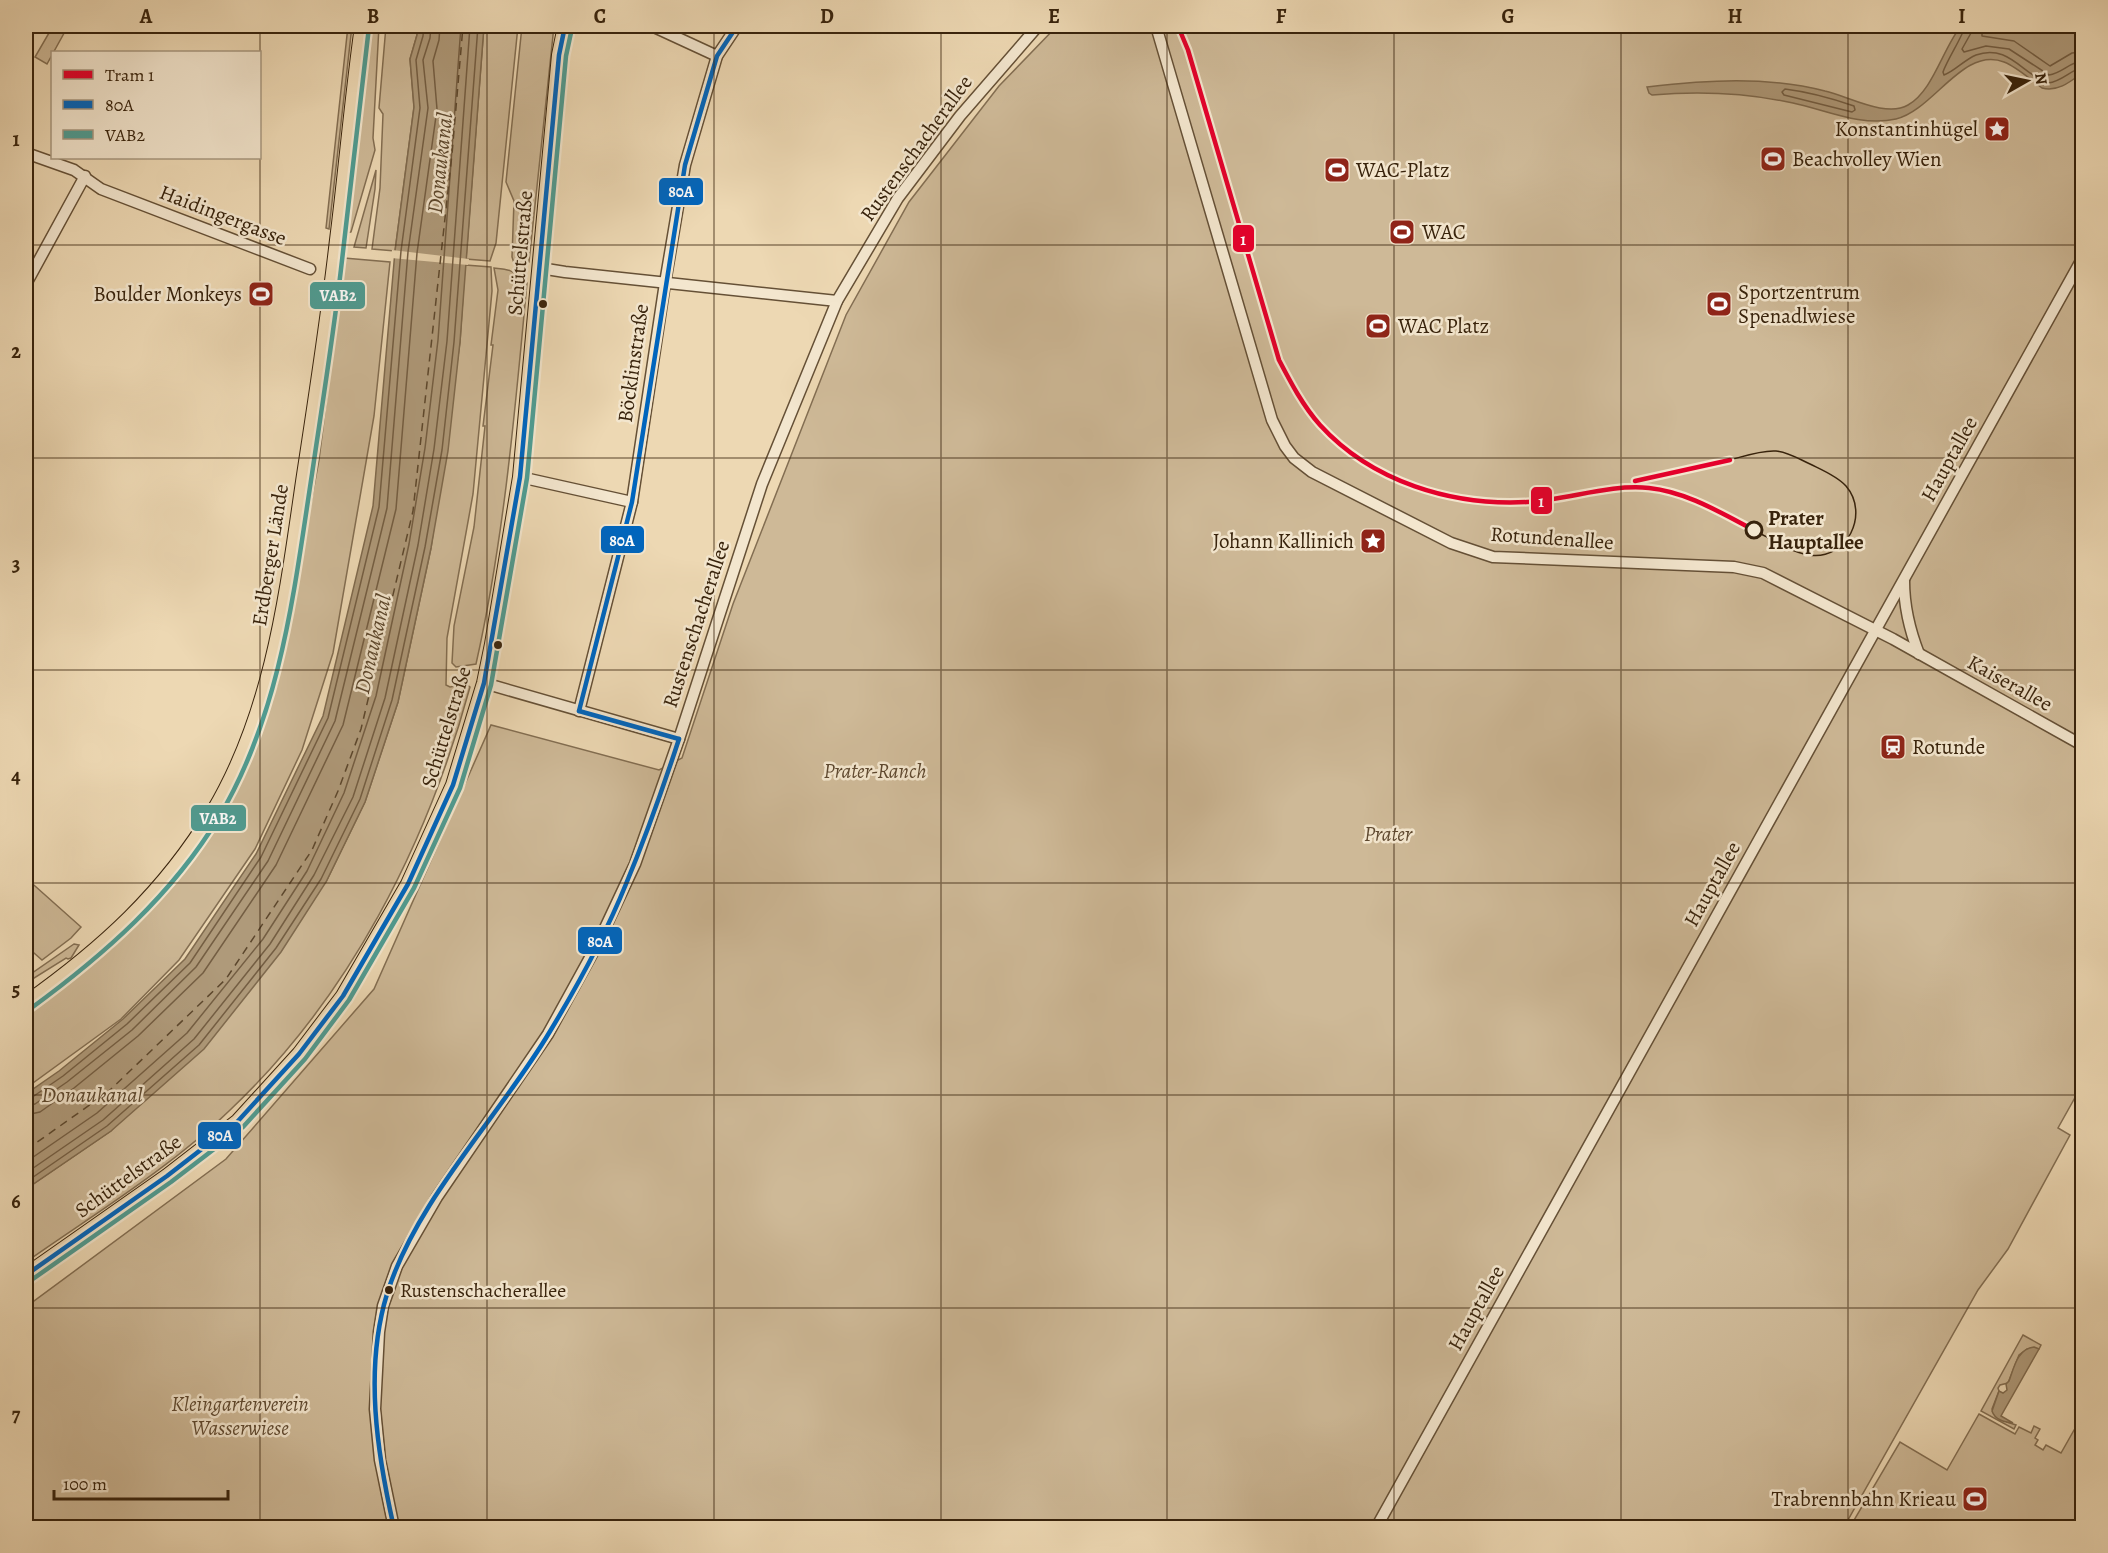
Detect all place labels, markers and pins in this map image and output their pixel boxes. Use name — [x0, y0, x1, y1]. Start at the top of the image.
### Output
place icon: Konstantinhügel — [1982, 114, 2012, 144]
place label: Konstantinhügel — [1835, 115, 1978, 143]
sports icon: Beachvolley Wien — [1758, 144, 1788, 174]
place label: Beachvolley Wien — [1792, 145, 1941, 173]
sports icon: WAC-Platz — [1322, 155, 1352, 185]
place label: WAC-Platz — [1355, 156, 1450, 184]
sports icon: WAC — [1387, 217, 1417, 247]
place label: WAC — [1421, 218, 1466, 246]
place label: Sportzentrum Spenadlwiese — [1738, 278, 1860, 330]
sports icon: Boulder Monkeys — [246, 279, 276, 309]
place label: Boulder Monkeys — [93, 280, 242, 308]
sports icon: Sportzentrum Spenadlwiese — [1704, 289, 1734, 319]
unlabelled marker — [537, 298, 549, 310]
sports icon: WAC Platz — [1363, 311, 1393, 341]
place label: WAC Platz — [1397, 312, 1489, 340]
place label: Prater Hauptallee — [1768, 504, 1864, 556]
marker: Prater Hauptallee — [1745, 521, 1763, 539]
place icon: Johann Kallinich — [1358, 526, 1388, 556]
place label: Johann Kallinich — [1213, 527, 1354, 555]
unlabelled marker — [492, 639, 504, 651]
station icon: Rotunde — [1878, 732, 1908, 762]
place label: Rotunde — [1912, 733, 1985, 761]
place label: Rustenschacherallee — [400, 1277, 566, 1304]
marker: Rustenschacherallee — [383, 1284, 395, 1296]
sports icon: Trabrennbahn Krieau — [1960, 1484, 1990, 1514]
place label: Trabrennbahn Krieau — [1772, 1485, 1957, 1513]

